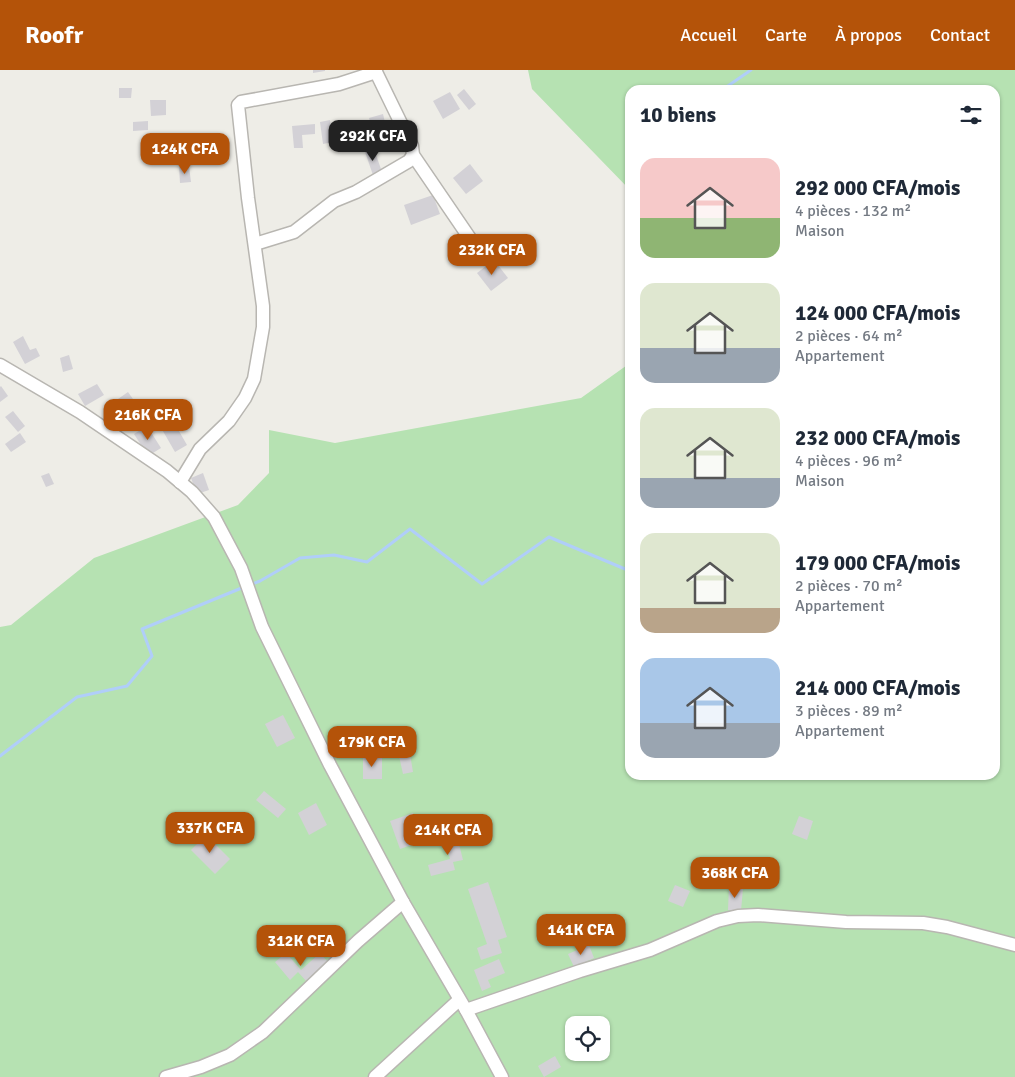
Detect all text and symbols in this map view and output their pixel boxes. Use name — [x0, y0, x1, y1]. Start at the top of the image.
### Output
text: Roofr — [25, 20, 83, 50]
text: Accueil — [680, 24, 737, 46]
text: Carte — [765, 24, 807, 46]
text: À propos — [835, 24, 902, 46]
text: Contact — [930, 24, 990, 46]
icon: filters — [957, 101, 985, 129]
text: 10 biens — [640, 102, 716, 128]
pin: 292K CFA — [321, 119, 425, 162]
text: 292K CFA — [340, 126, 406, 146]
pin: 124K CFA — [133, 132, 237, 175]
text: 124K CFA — [152, 139, 218, 159]
text: 292 000 CFA/mois — [795, 175, 960, 201]
icon: home — [680, 178, 740, 238]
text: 4 pièces · 132 m² — [795, 201, 911, 221]
text: Maison — [795, 221, 844, 241]
pin: 232K CFA — [440, 234, 544, 276]
text: 232K CFA — [459, 240, 525, 260]
text: 124 000 CFA/mois — [795, 300, 960, 326]
icon: home — [680, 303, 740, 363]
text: 2 pièces · 64 m² — [795, 326, 903, 346]
text: Appartement — [795, 346, 885, 366]
pin: 216K CFA — [96, 398, 200, 441]
text: 216K CFA — [115, 405, 181, 425]
text: 232 000 CFA/mois — [795, 425, 960, 451]
icon: home — [680, 428, 740, 488]
text: 4 pièces · 96 m² — [795, 451, 903, 471]
text: Maison — [795, 471, 844, 491]
text: 179 000 CFA/mois — [795, 550, 960, 576]
icon: home — [680, 553, 740, 613]
text: 2 pièces · 70 m² — [795, 576, 903, 596]
text: Appartement — [795, 596, 885, 616]
text: 214 000 CFA/mois — [795, 675, 960, 701]
icon: home — [680, 678, 740, 738]
text: 3 pièces · 89 m² — [795, 701, 903, 721]
text: Appartement — [795, 721, 885, 741]
pin: 179K CFA — [320, 726, 424, 768]
text: 179K CFA — [339, 732, 405, 752]
pin: 337K CFA — [158, 812, 262, 854]
pin: 214K CFA — [396, 814, 500, 856]
text: 337K CFA — [177, 818, 243, 838]
text: 214K CFA — [415, 820, 481, 840]
pin: 368K CFA — [683, 856, 787, 899]
text: 368K CFA — [702, 863, 768, 883]
pin: 141K CFA — [529, 914, 633, 956]
text: 141K CFA — [548, 920, 614, 940]
pin: 312K CFA — [249, 924, 353, 967]
text: 312K CFA — [268, 931, 334, 951]
map controls — [565, 1016, 610, 1061]
button: locate — [565, 1016, 610, 1061]

